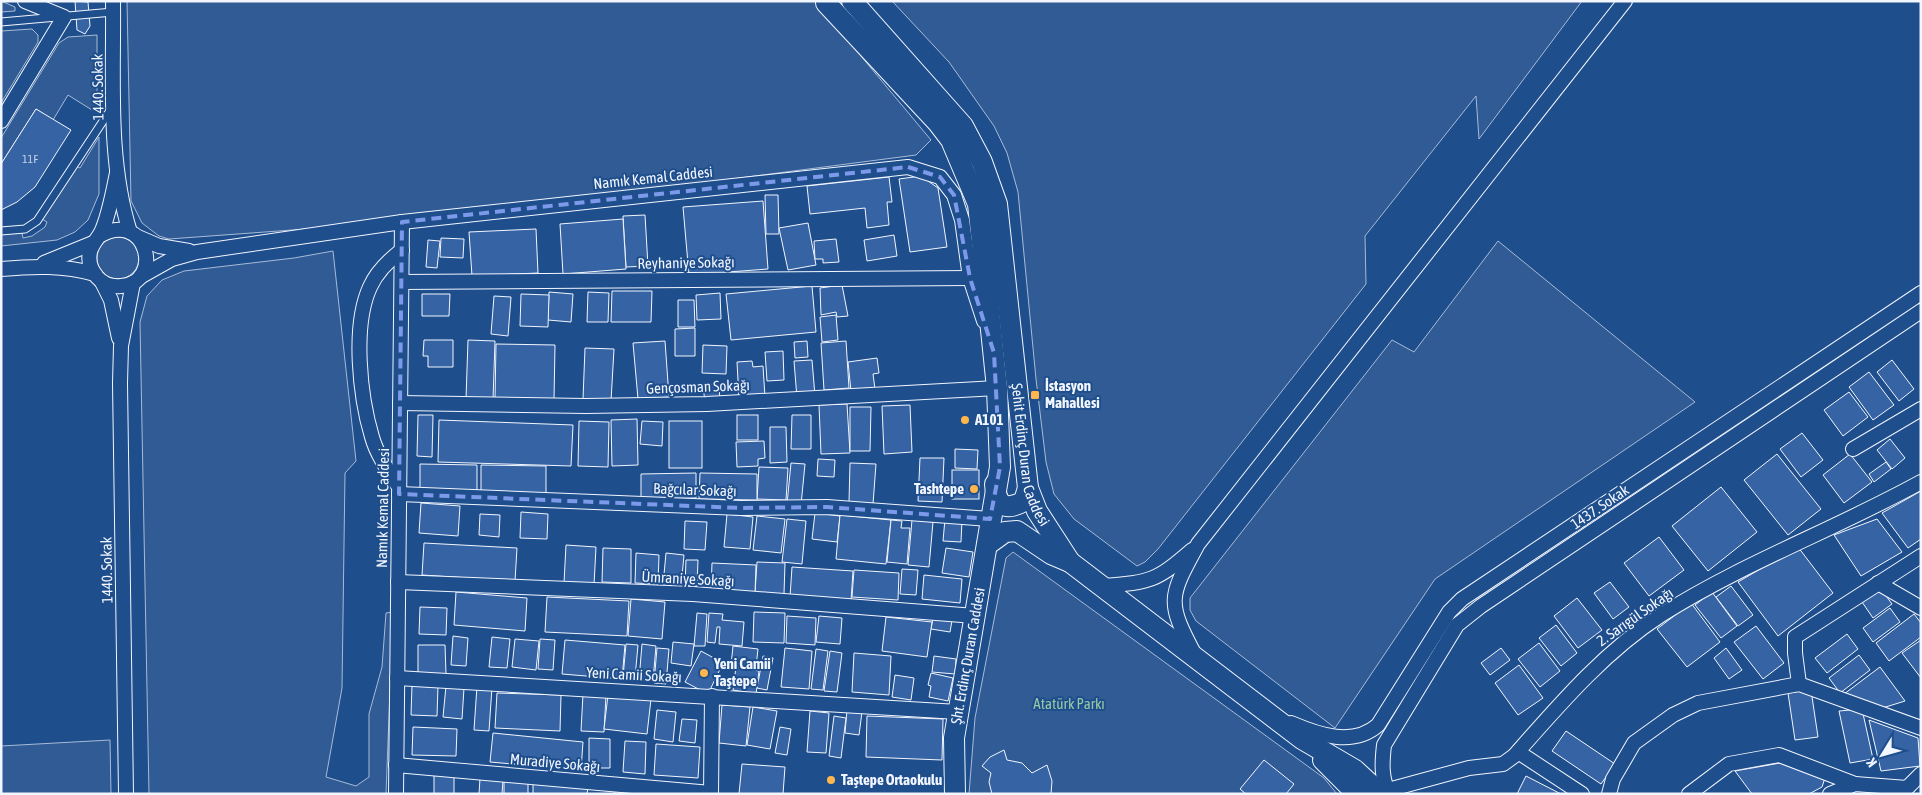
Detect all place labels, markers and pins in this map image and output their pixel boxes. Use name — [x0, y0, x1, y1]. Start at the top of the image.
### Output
place label: İstasyon Mahallesi — [1045, 377, 1100, 411]
marker: İstasyon Mahallesi — [1029, 389, 1041, 401]
place label: A101 — [974, 411, 1004, 428]
marker: A101 — [959, 414, 971, 426]
place label: Tashtepe — [914, 480, 964, 497]
marker: Tashtepe — [968, 483, 980, 495]
place label: Yeni Camii Taştepe — [713, 655, 771, 689]
marker: Yeni Camii Taştepe — [698, 667, 710, 679]
place label: Taştepe Ortaokulu — [841, 771, 942, 788]
marker: Taştepe Ortaokulu — [825, 774, 837, 786]

